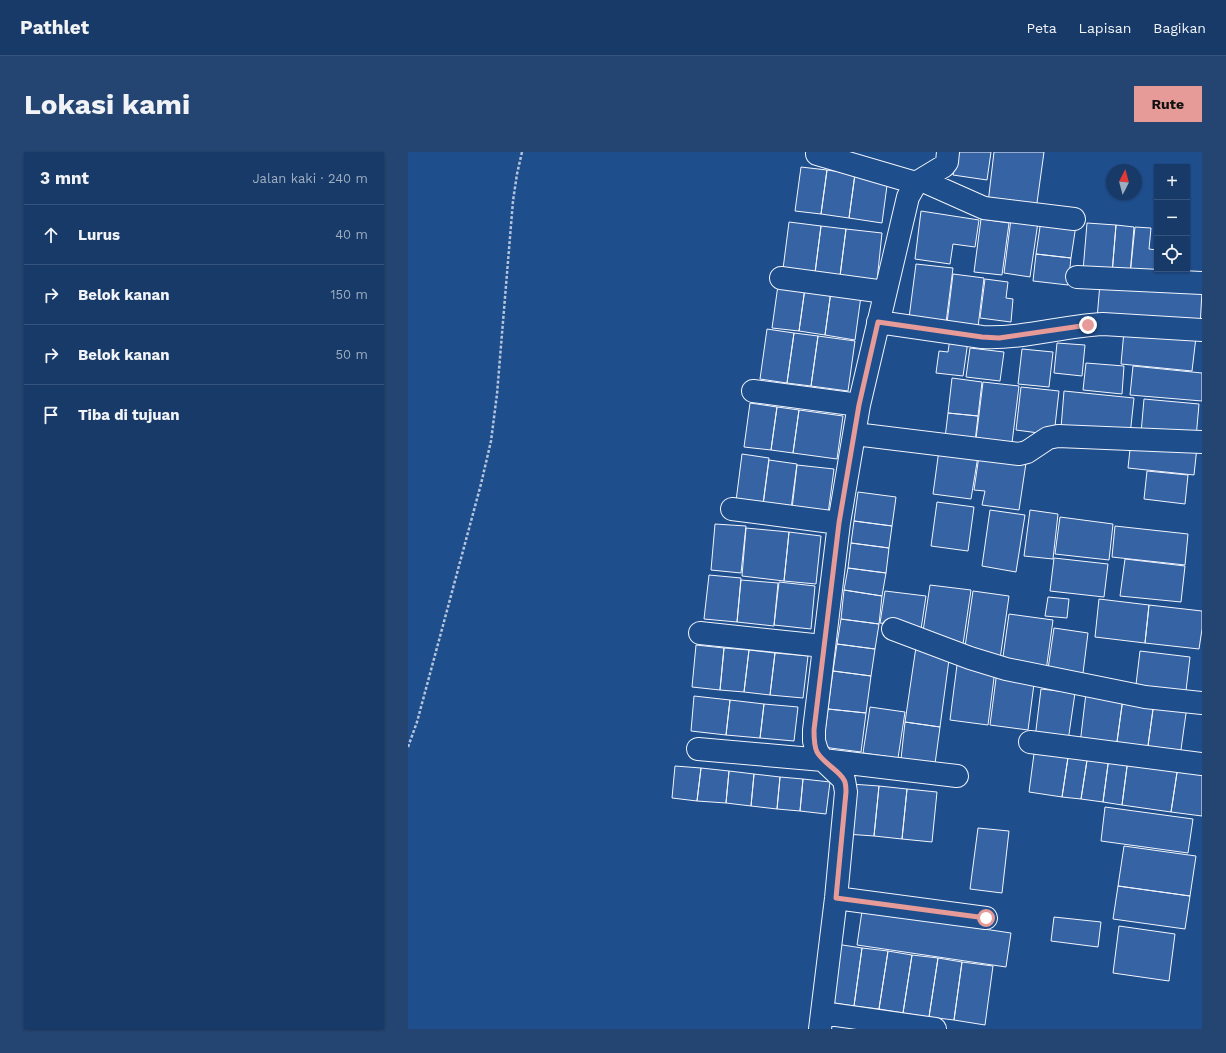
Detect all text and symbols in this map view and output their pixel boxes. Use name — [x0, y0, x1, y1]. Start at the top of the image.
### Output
text: Pathlet — [20, 16, 89, 39]
text: Peta — [1027, 20, 1057, 36]
text: Lapisan — [1079, 20, 1131, 36]
text: Bagikan — [1153, 20, 1206, 36]
button: Rute — [1134, 86, 1202, 122]
text: Lokasi kami — [24, 88, 190, 121]
north arrow — [1106, 164, 1142, 200]
map controls — [1154, 164, 1190, 272]
button: + — [1154, 164, 1190, 200]
text: 3 mnt — [40, 168, 89, 188]
text: Jalan kaki · 240 m — [252, 171, 368, 186]
button: − — [1154, 200, 1190, 236]
icon: ahead — [40, 224, 62, 246]
text: Lurus — [78, 226, 120, 244]
text: 40 m — [335, 227, 368, 242]
button: locate — [1154, 236, 1190, 272]
icon: right — [40, 284, 62, 306]
text: Belok kanan — [78, 286, 169, 304]
text: 150 m — [330, 287, 368, 302]
route end — [1079, 316, 1097, 334]
icon: right — [40, 344, 62, 366]
text: Belok kanan — [78, 346, 169, 364]
text: 50 m — [336, 347, 368, 362]
icon: arrive — [40, 404, 62, 426]
text: Tiba di tujuan — [78, 406, 180, 424]
route start — [977, 909, 995, 927]

